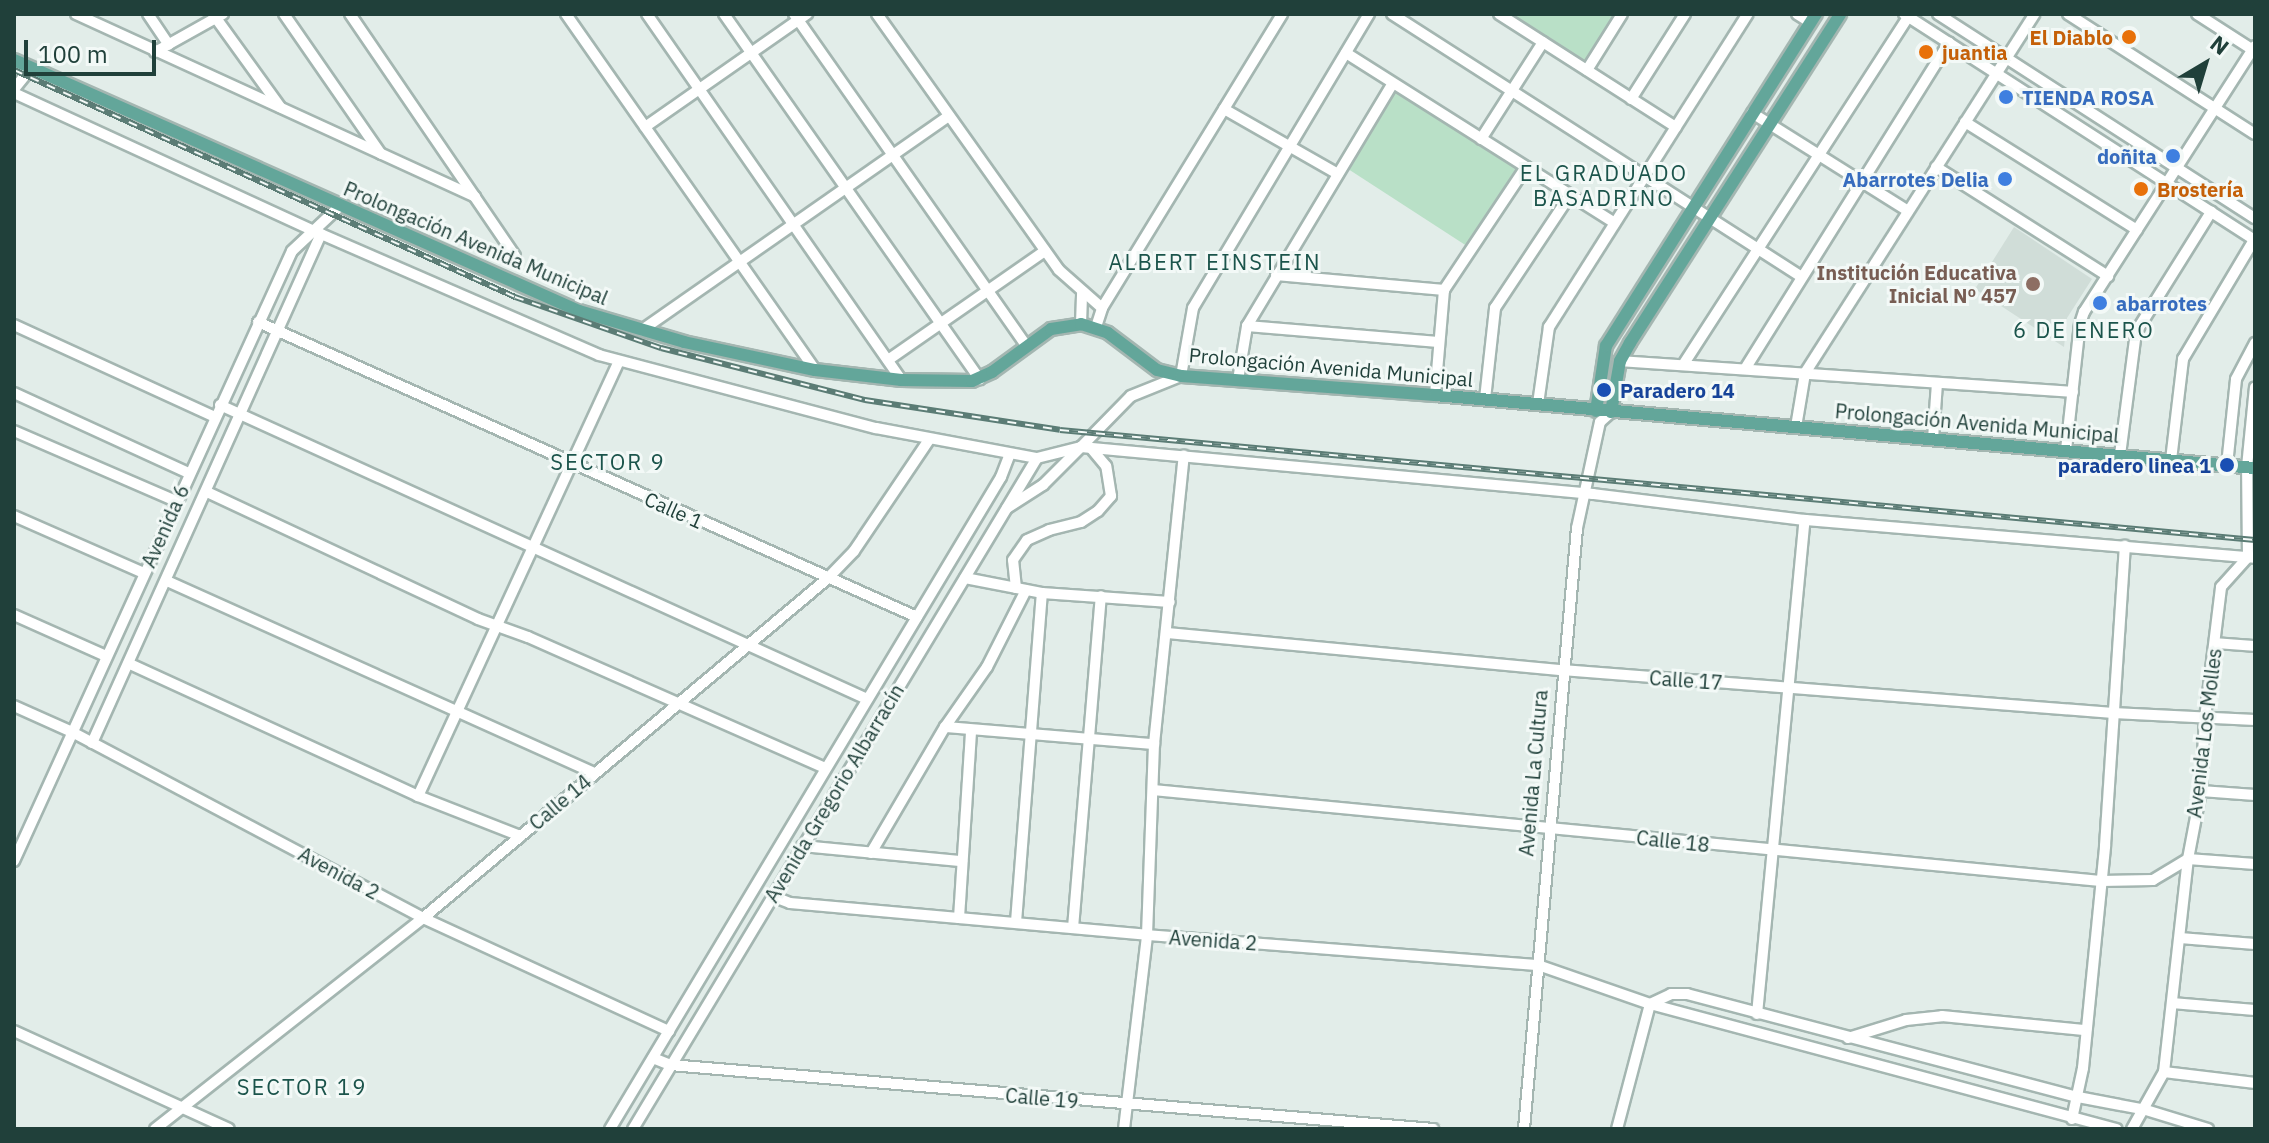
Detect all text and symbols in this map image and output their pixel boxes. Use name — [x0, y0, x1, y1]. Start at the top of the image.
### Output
scale bar — [28, 24, 160, 74]
north arrow — [2165, 24, 2245, 104]
place label: El Diablo — [2030, 25, 2113, 49]
marker: El Diablo — [2120, 28, 2138, 46]
text: N — [2205, 28, 2235, 61]
text: 100 m — [38, 38, 108, 70]
place label: juantia — [1942, 40, 2008, 64]
marker: juantia — [1917, 43, 1935, 61]
place label: TIENDA ROSA — [2022, 85, 2154, 109]
marker: TIENDA ROSA — [1997, 88, 2015, 106]
place label: doñita — [2097, 144, 2157, 168]
marker: doñita — [2164, 147, 2182, 165]
district label: EL GRADUADO BASADRINO — [1520, 159, 1688, 210]
place label: Abarrotes Delia — [1843, 167, 1989, 191]
marker: Abarrotes Delia — [1996, 170, 2014, 188]
street label: Prolongación Avenida Municipal — [340, 176, 612, 310]
place label: Brostería — [2157, 177, 2244, 201]
marker: Brostería — [2132, 180, 2150, 198]
district label: ALBERT EINSTEIN — [1108, 249, 1322, 275]
place label: Institución Educativa Inicial Nº 457 — [1817, 260, 2017, 307]
marker: Institución Educativa Inicial Nº 457 — [2024, 275, 2042, 293]
place label: abarrotes — [2116, 291, 2207, 315]
marker: abarrotes — [2091, 294, 2109, 312]
district label: 6 DE ENERO — [2013, 317, 2155, 343]
street label: Prolongación Avenida Municipal — [1188, 343, 1474, 391]
place label: Paradero 14 — [1620, 378, 1735, 402]
marker: Paradero 14 — [1595, 381, 1613, 399]
street label: Prolongación Avenida Municipal — [1834, 399, 2120, 447]
district label: SECTOR 9 — [550, 449, 666, 475]
place label: paradero linea 1 — [2058, 453, 2211, 477]
marker: paradero linea 1 — [2218, 456, 2236, 474]
street label: Avenida 6 — [136, 481, 194, 571]
street label: Calle 1 — [641, 487, 707, 533]
street label: Avenida Los Molles — [2182, 647, 2226, 819]
street label: Calle 17 — [1648, 665, 1724, 695]
street label: Avenida Gregorio Albarracín — [759, 679, 909, 907]
street label: Avenida La Cultura — [1514, 689, 1552, 857]
street label: Calle 14 — [524, 769, 596, 835]
street label: Calle 18 — [1635, 825, 1711, 857]
street label: Avenida 2 — [294, 842, 384, 904]
street label: Avenida 2 — [1168, 925, 1258, 955]
district label: SECTOR 19 — [237, 1074, 367, 1100]
street label: Calle 19 — [1004, 1083, 1080, 1113]

